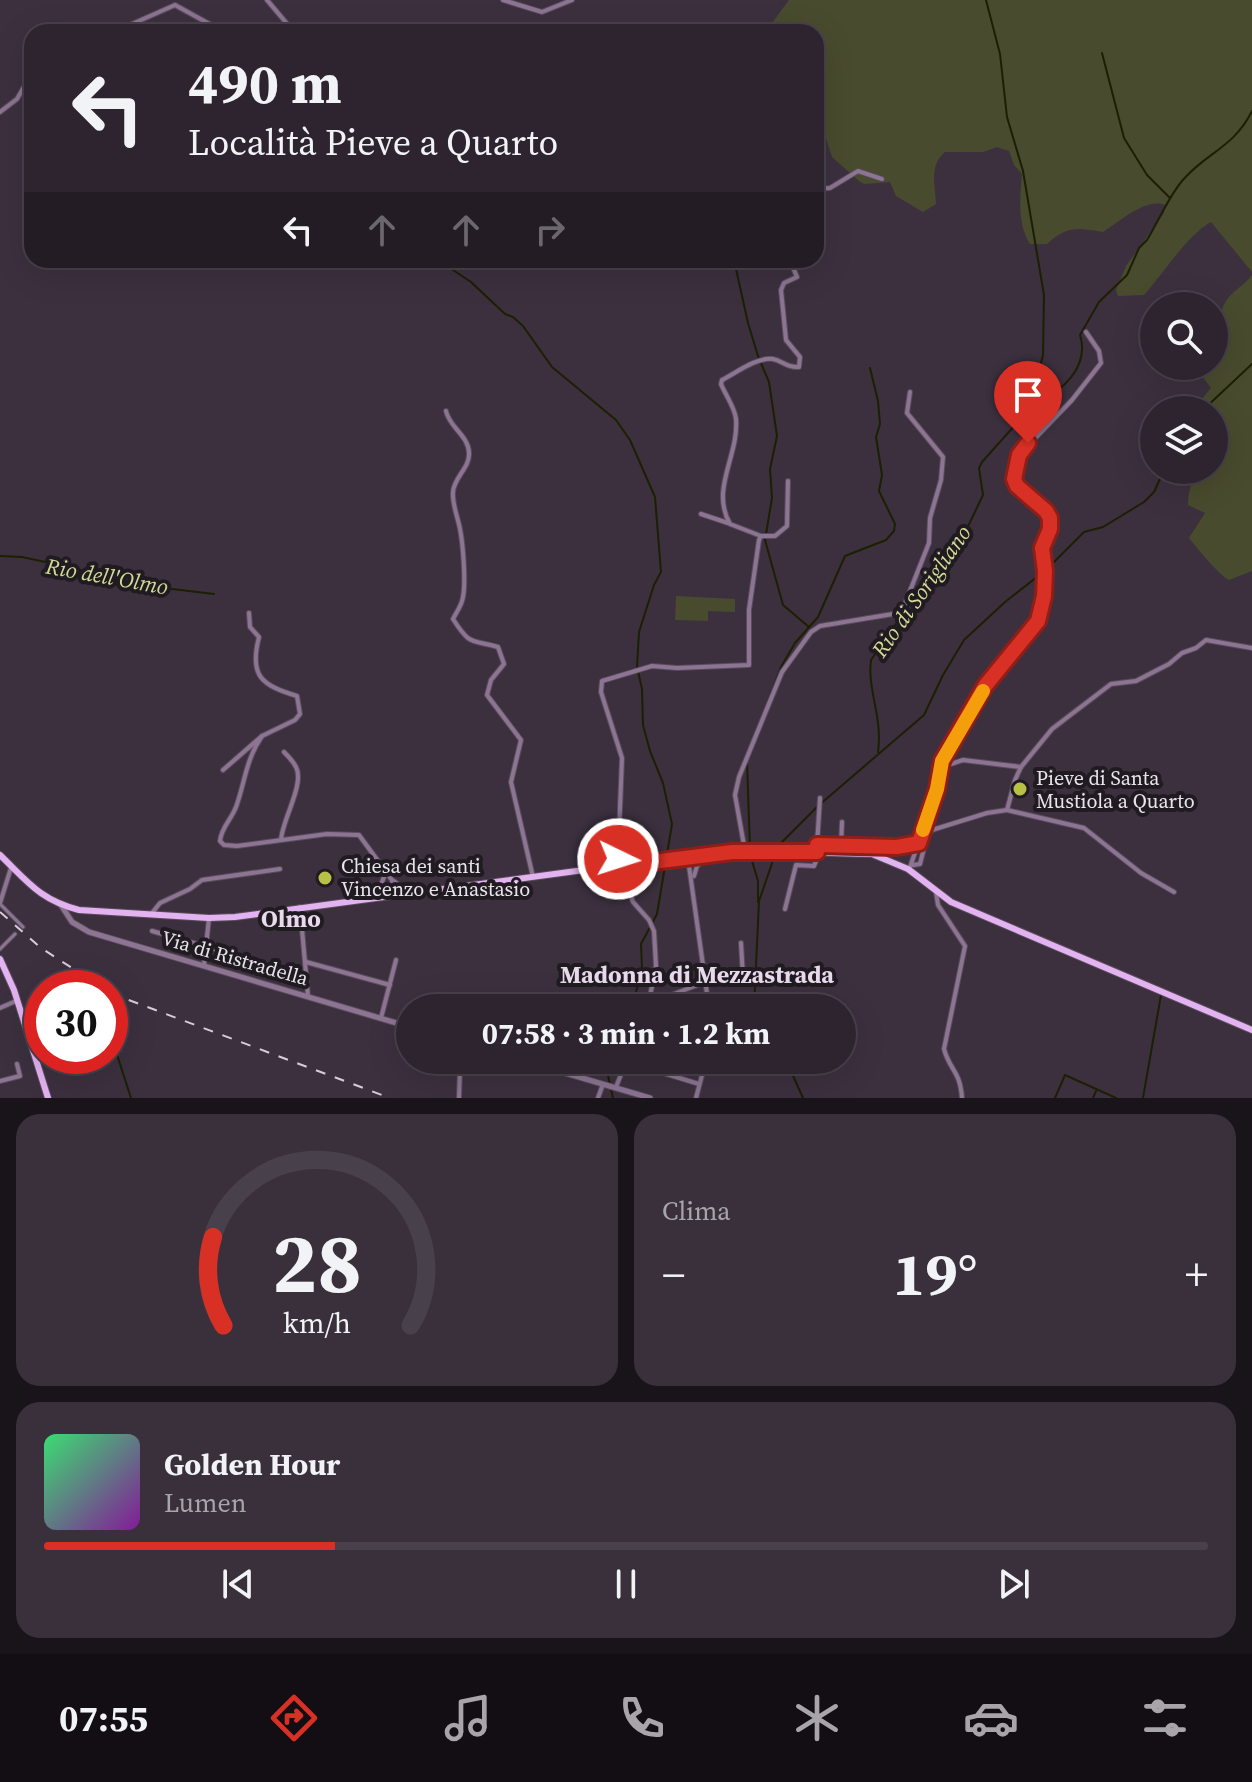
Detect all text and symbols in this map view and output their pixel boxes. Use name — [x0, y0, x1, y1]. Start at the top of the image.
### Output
text: 490 m — [188, 45, 342, 122]
icon: left — [56, 56, 160, 160]
text: Località Pieve a Quarto — [188, 118, 558, 167]
icon: left — [276, 208, 320, 252]
icon: ahead — [360, 208, 404, 252]
icon: ahead — [444, 208, 488, 252]
icon: right — [528, 208, 572, 252]
map controls — [1140, 292, 1228, 484]
button: search — [1140, 292, 1228, 380]
pin — [994, 361, 1062, 443]
icon: arrive — [1006, 373, 1050, 417]
button: layers — [1140, 396, 1228, 484]
water label: Rio di Sorigliano — [864, 519, 978, 664]
water label: Rio dell'Olmo — [42, 550, 171, 602]
place label: Pieve di Santa Mustiola a Quarto — [1036, 764, 1195, 815]
marker: Pieve di Santa Mustiola a Quarto — [1011, 780, 1029, 798]
position arrow — [576, 817, 660, 901]
place label: Chiesa dei santi Vincenzo e Anastasio — [341, 852, 530, 903]
marker: Chiesa dei santi Vincenzo e Anastasio — [316, 869, 334, 887]
district label: Olmo — [261, 902, 321, 935]
street label: Via di Ristradella — [158, 924, 312, 993]
district label: Madonna di Mezzastrada — [560, 958, 834, 991]
speed limit sign: 30 — [24, 970, 128, 1074]
text: 07:58 · 3 min · 1.2 km — [482, 1013, 770, 1054]
text: Clima — [662, 1193, 731, 1229]
text: 28 — [272, 1206, 362, 1320]
text: 19° — [893, 1233, 977, 1315]
text: − — [662, 1244, 685, 1305]
text: + — [1185, 1244, 1208, 1305]
text: km/h — [283, 1303, 351, 1343]
text: Golden Hour — [164, 1444, 340, 1485]
text: Lumen — [164, 1485, 246, 1521]
icon: previous — [216, 1562, 260, 1606]
icon: pause — [604, 1562, 648, 1606]
icon: next — [992, 1562, 1036, 1606]
icon: directions — [266, 1690, 322, 1746]
icon: music — [440, 1690, 496, 1746]
icon: phone — [614, 1690, 670, 1746]
icon: climate — [789, 1690, 845, 1746]
icon: car — [963, 1690, 1019, 1746]
icon: filters — [1137, 1690, 1193, 1746]
text: 07:55 — [59, 1694, 148, 1743]

